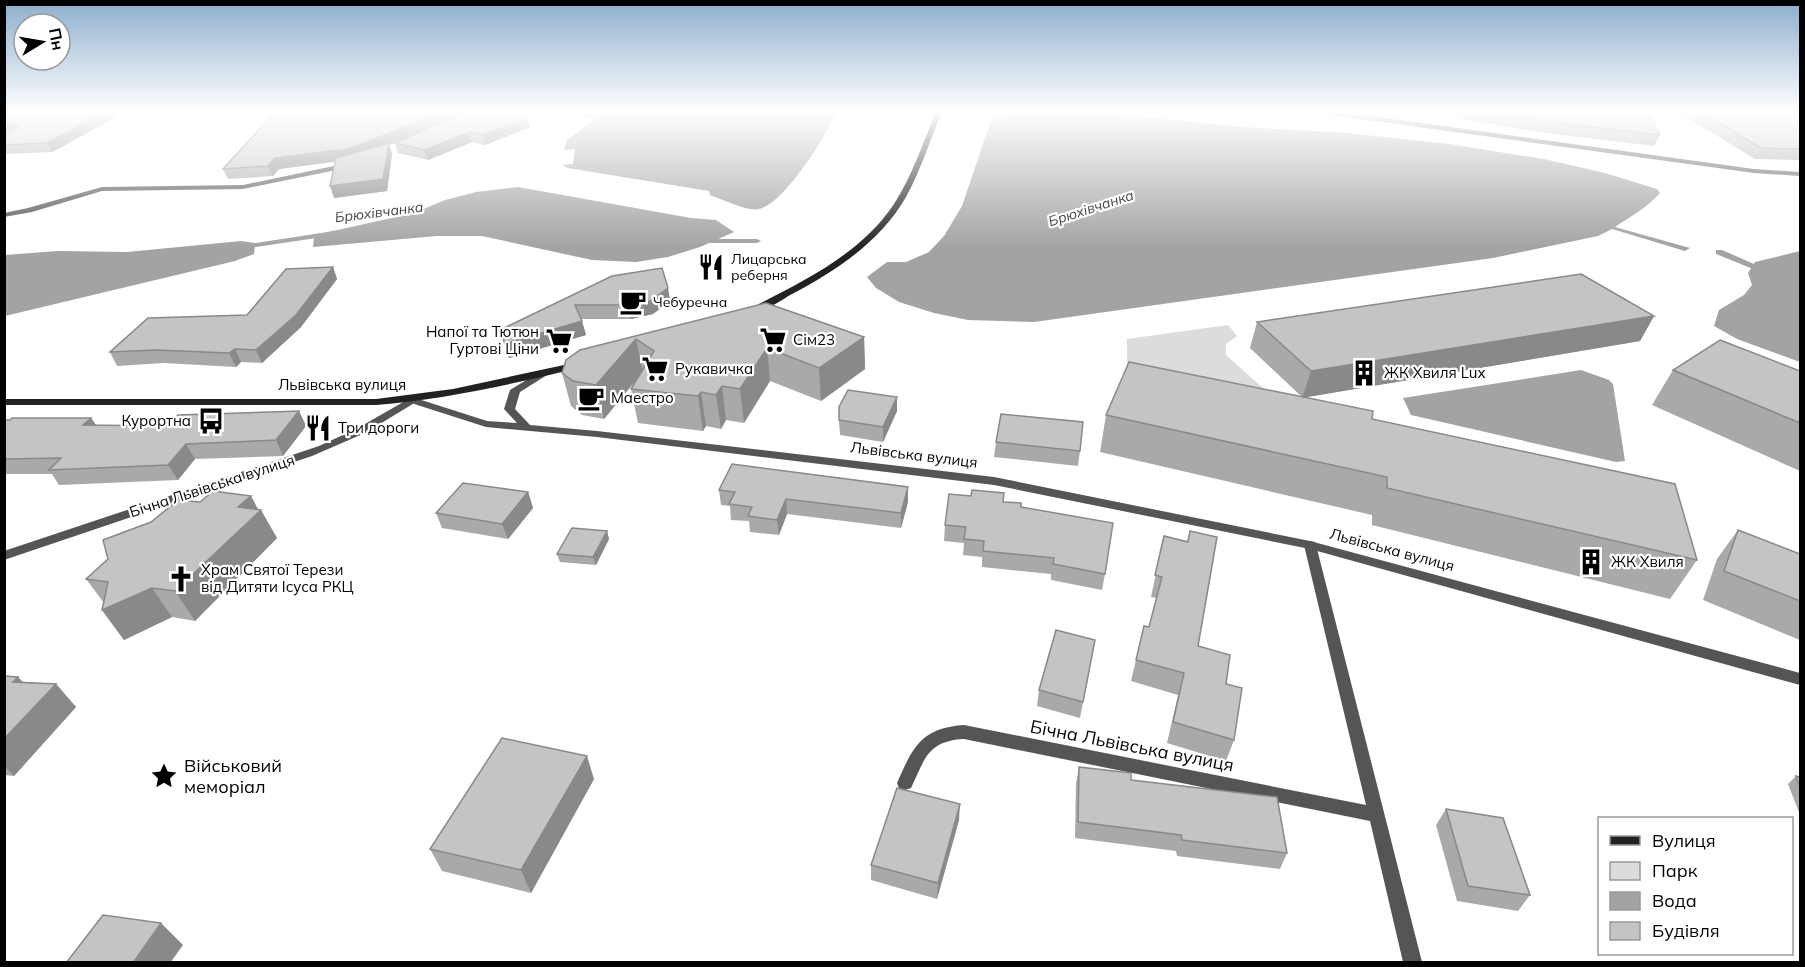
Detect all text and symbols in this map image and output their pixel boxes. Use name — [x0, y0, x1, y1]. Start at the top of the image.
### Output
north arrow — [12, 12, 72, 72]
text: Пн — [45, 26, 69, 52]
water label: Брюхівчанка — [1046, 186, 1136, 230]
water label: Брюхівчанка — [334, 198, 425, 226]
place label: Лицарська реберня — [731, 250, 806, 284]
restaurant icon: Лицарська реберня — [696, 252, 726, 282]
cafe icon: Чебуречна — [618, 287, 648, 317]
place label: Чебуречна — [653, 293, 727, 311]
place label: Напої та Тютюн Гуртові Ціни — [426, 322, 539, 358]
supermarket icon: Сім23 — [758, 325, 788, 355]
supermarket icon: Напої та Тютюн Гуртові Ціни — [544, 326, 574, 356]
place label: Сім23 — [793, 330, 835, 349]
supermarket icon: Рукавичка — [640, 354, 670, 384]
building icon: ЖК Хвиля Lux — [1349, 358, 1379, 388]
place label: Рукавичка — [675, 359, 753, 378]
place label: ЖК Хвиля Lux — [1384, 363, 1485, 382]
street label: Львівська вулиця — [278, 375, 406, 394]
cafe icon: Маестро — [576, 383, 606, 413]
place label: Маестро — [611, 388, 674, 407]
bus stop icon: Курортна — [196, 406, 226, 436]
place label: Курортна — [121, 411, 191, 430]
restaurant icon: Три дороги — [303, 413, 333, 443]
place label: Три дороги — [338, 418, 419, 437]
street label: Львівська вулиця — [849, 437, 979, 472]
street label: Бічна Львівська вулиця — [127, 450, 297, 521]
street label: Львівська вулиця — [1328, 524, 1457, 575]
building icon: ЖК Хвиля — [1576, 547, 1606, 577]
place label: ЖК Хвиля — [1611, 552, 1684, 571]
place label: Храм Святої Терези від Дитяти Ісуса РКЦ — [201, 560, 354, 596]
church icon: Храм Святої Терези від Дитяти Ісуса РКЦ — [166, 564, 196, 594]
street label: Бічна Львівська вулиця — [1028, 714, 1236, 777]
place label: Військовий меморіал — [184, 754, 282, 798]
place icon: Військовий меморіал — [149, 761, 179, 791]
legend — [1598, 817, 1793, 955]
text: Вулиця — [1652, 829, 1716, 852]
text: Парк — [1652, 859, 1698, 882]
text: Вода — [1652, 889, 1697, 912]
text: Будівля — [1652, 919, 1720, 942]

